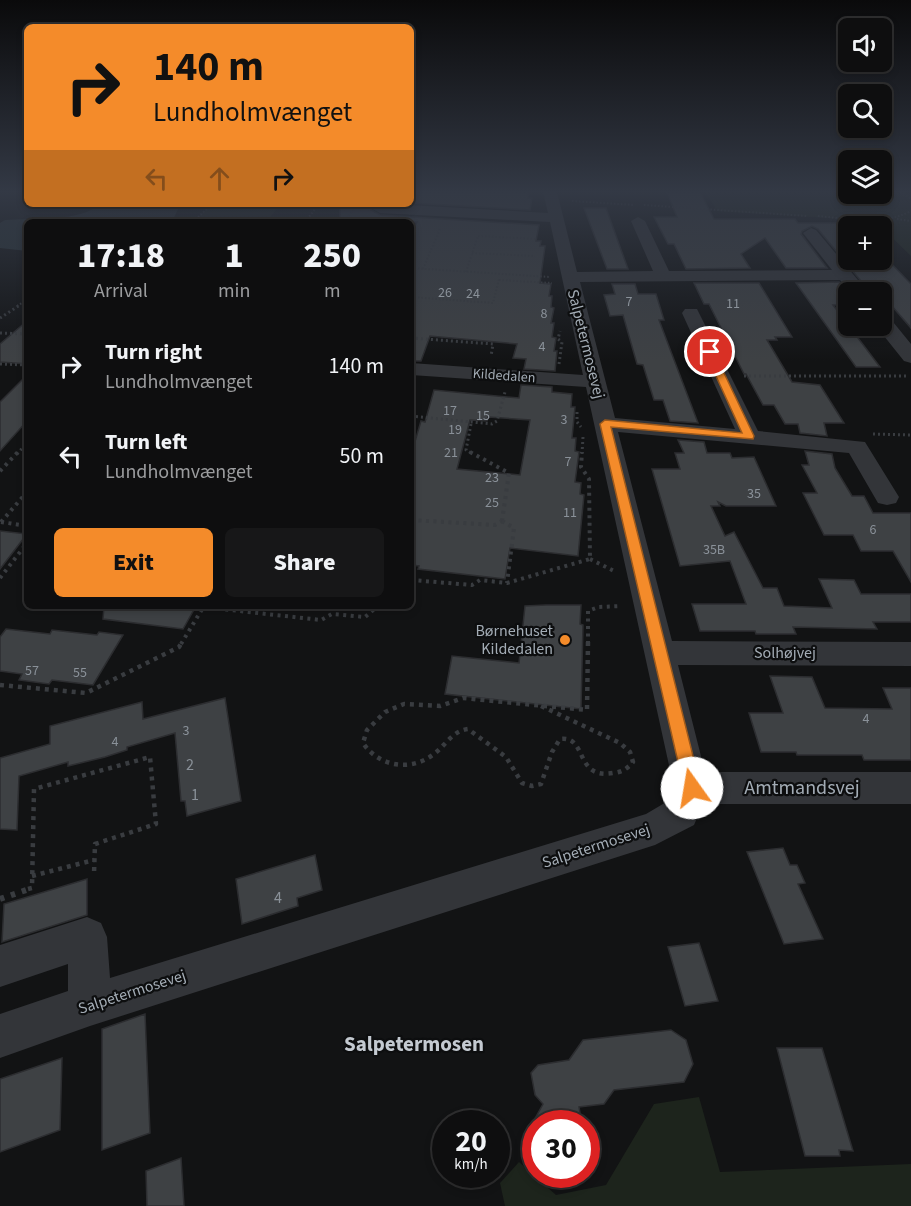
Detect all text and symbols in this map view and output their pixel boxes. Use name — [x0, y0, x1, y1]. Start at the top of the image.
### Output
map controls — [838, 18, 892, 336]
button: sound — [838, 18, 892, 72]
text: 140 m — [153, 37, 264, 97]
icon: right — [54, 48, 132, 126]
button: search — [838, 84, 892, 138]
text: Lundholmvænget — [153, 93, 352, 132]
button: layers — [838, 150, 892, 204]
icon: left — [140, 162, 173, 195]
icon: ahead — [203, 162, 236, 195]
icon: right — [266, 162, 299, 195]
button: + — [838, 216, 892, 270]
text: 17:18 — [77, 230, 165, 281]
text: 1 — [225, 230, 244, 281]
text: 250 — [303, 230, 361, 281]
text: Arrival — [94, 277, 148, 305]
text: min — [218, 277, 250, 305]
text: m — [324, 277, 340, 305]
button: − — [838, 282, 892, 336]
house number: 26 — [438, 283, 452, 303]
house number: 24 — [466, 284, 480, 304]
street label: Salpetermosevej — [562, 287, 610, 401]
house number: 7 — [626, 292, 633, 312]
house number: 11 — [726, 294, 740, 314]
house number: 8 — [541, 304, 548, 324]
pin — [684, 326, 735, 377]
icon: arrive — [693, 335, 726, 368]
text: Turn right — [105, 336, 202, 368]
house number: 4 — [539, 337, 546, 357]
icon: right — [54, 350, 87, 383]
text: 140 m — [329, 350, 384, 382]
street label: Kildedalen — [472, 364, 536, 388]
text: Lundholmvænget — [105, 368, 253, 396]
house number: 17 — [443, 401, 457, 421]
house number: 15 — [476, 406, 490, 426]
house number: 3 — [561, 410, 568, 430]
house number: 19 — [448, 420, 462, 440]
text: Turn left — [105, 426, 187, 458]
icon: left — [54, 440, 87, 473]
text: 50 m — [339, 440, 384, 472]
house number: 21 — [444, 443, 458, 463]
house number: 7 — [565, 452, 572, 472]
text: Lundholmvænget — [105, 458, 253, 486]
house number: 23 — [485, 468, 499, 488]
house number: 35 — [747, 484, 761, 504]
house number: 25 — [485, 493, 499, 513]
house number: 11 — [563, 503, 577, 523]
house number: 6 — [870, 520, 877, 540]
button: Exit — [54, 528, 213, 597]
button: Share — [225, 528, 384, 597]
house number: 35B — [703, 540, 725, 560]
place label: Børnehuset Kildedalen — [475, 620, 554, 660]
marker: Børnehuset Kildedalen — [558, 633, 572, 647]
street label: Solhøjvej — [754, 642, 816, 664]
house number: 57 — [25, 661, 39, 681]
house number: 55 — [73, 663, 87, 683]
house number: 4 — [863, 709, 870, 729]
house number: 3 — [183, 721, 190, 741]
house number: 4 — [112, 732, 119, 752]
house number: 2 — [186, 754, 194, 776]
position arrow — [660, 756, 724, 820]
street label: Amtmandsvej — [744, 774, 860, 802]
house number: 1 — [191, 784, 199, 806]
street label: Salpetermosevej — [539, 818, 653, 874]
house number: 4 — [274, 887, 282, 909]
street label: Salpetermosevej — [75, 964, 189, 1020]
district label: Salpetermosen — [344, 1029, 484, 1059]
speed limit sign: 30 — [522, 1110, 600, 1188]
text: 20 — [455, 1120, 487, 1163]
text: km/h — [454, 1154, 488, 1175]

